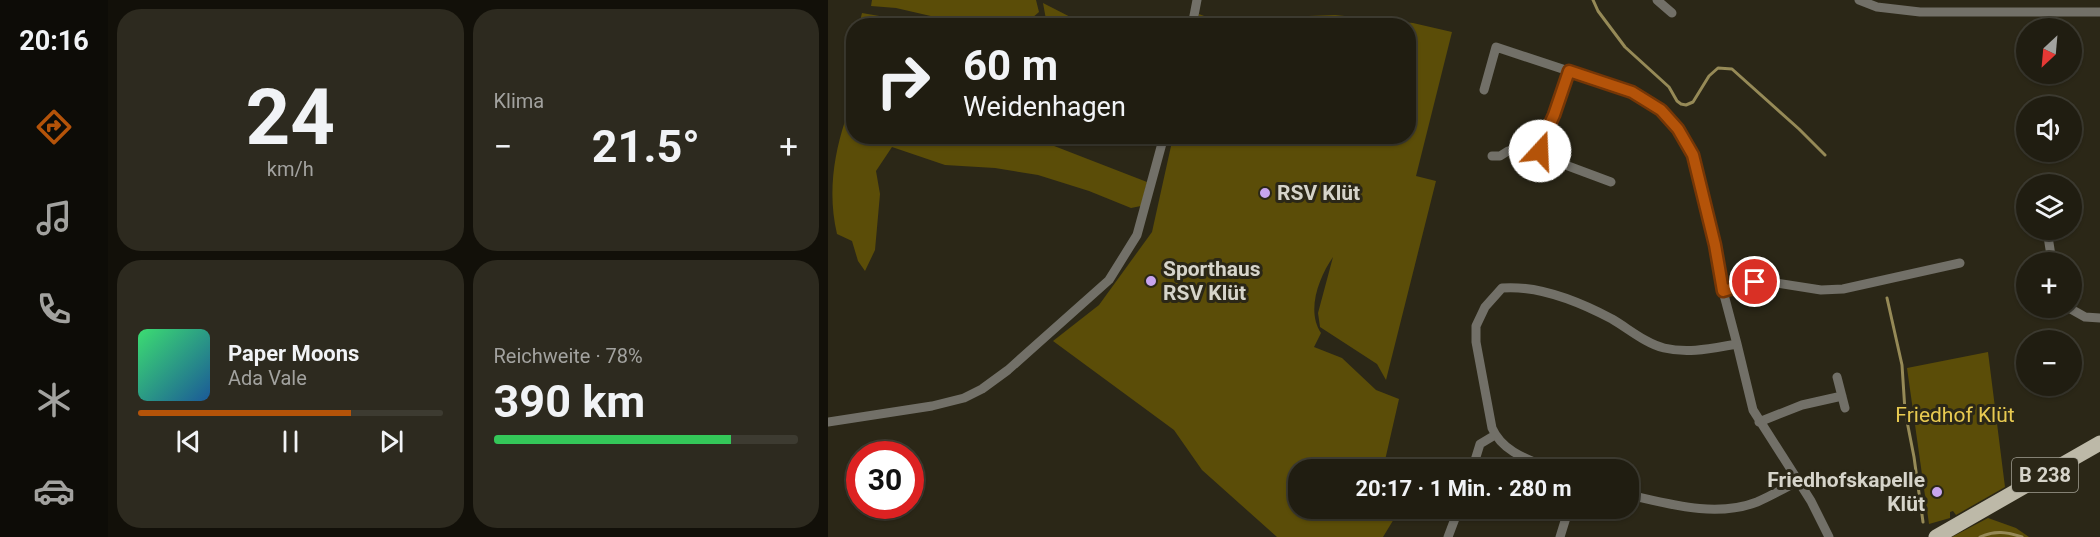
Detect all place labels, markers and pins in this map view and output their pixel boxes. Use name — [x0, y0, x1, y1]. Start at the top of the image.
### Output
place label: RSV Klüt — [1277, 181, 1360, 205]
marker: RSV Klüt — [1258, 186, 1272, 200]
pin — [1729, 256, 1780, 307]
place label: Sporthaus RSV Klüt — [1163, 257, 1261, 305]
marker: Sporthaus RSV Klüt — [1144, 274, 1158, 288]
place label: Friedhofskapelle Klüt — [1767, 468, 1925, 516]
marker: Friedhofskapelle Klüt — [1930, 485, 1944, 499]

